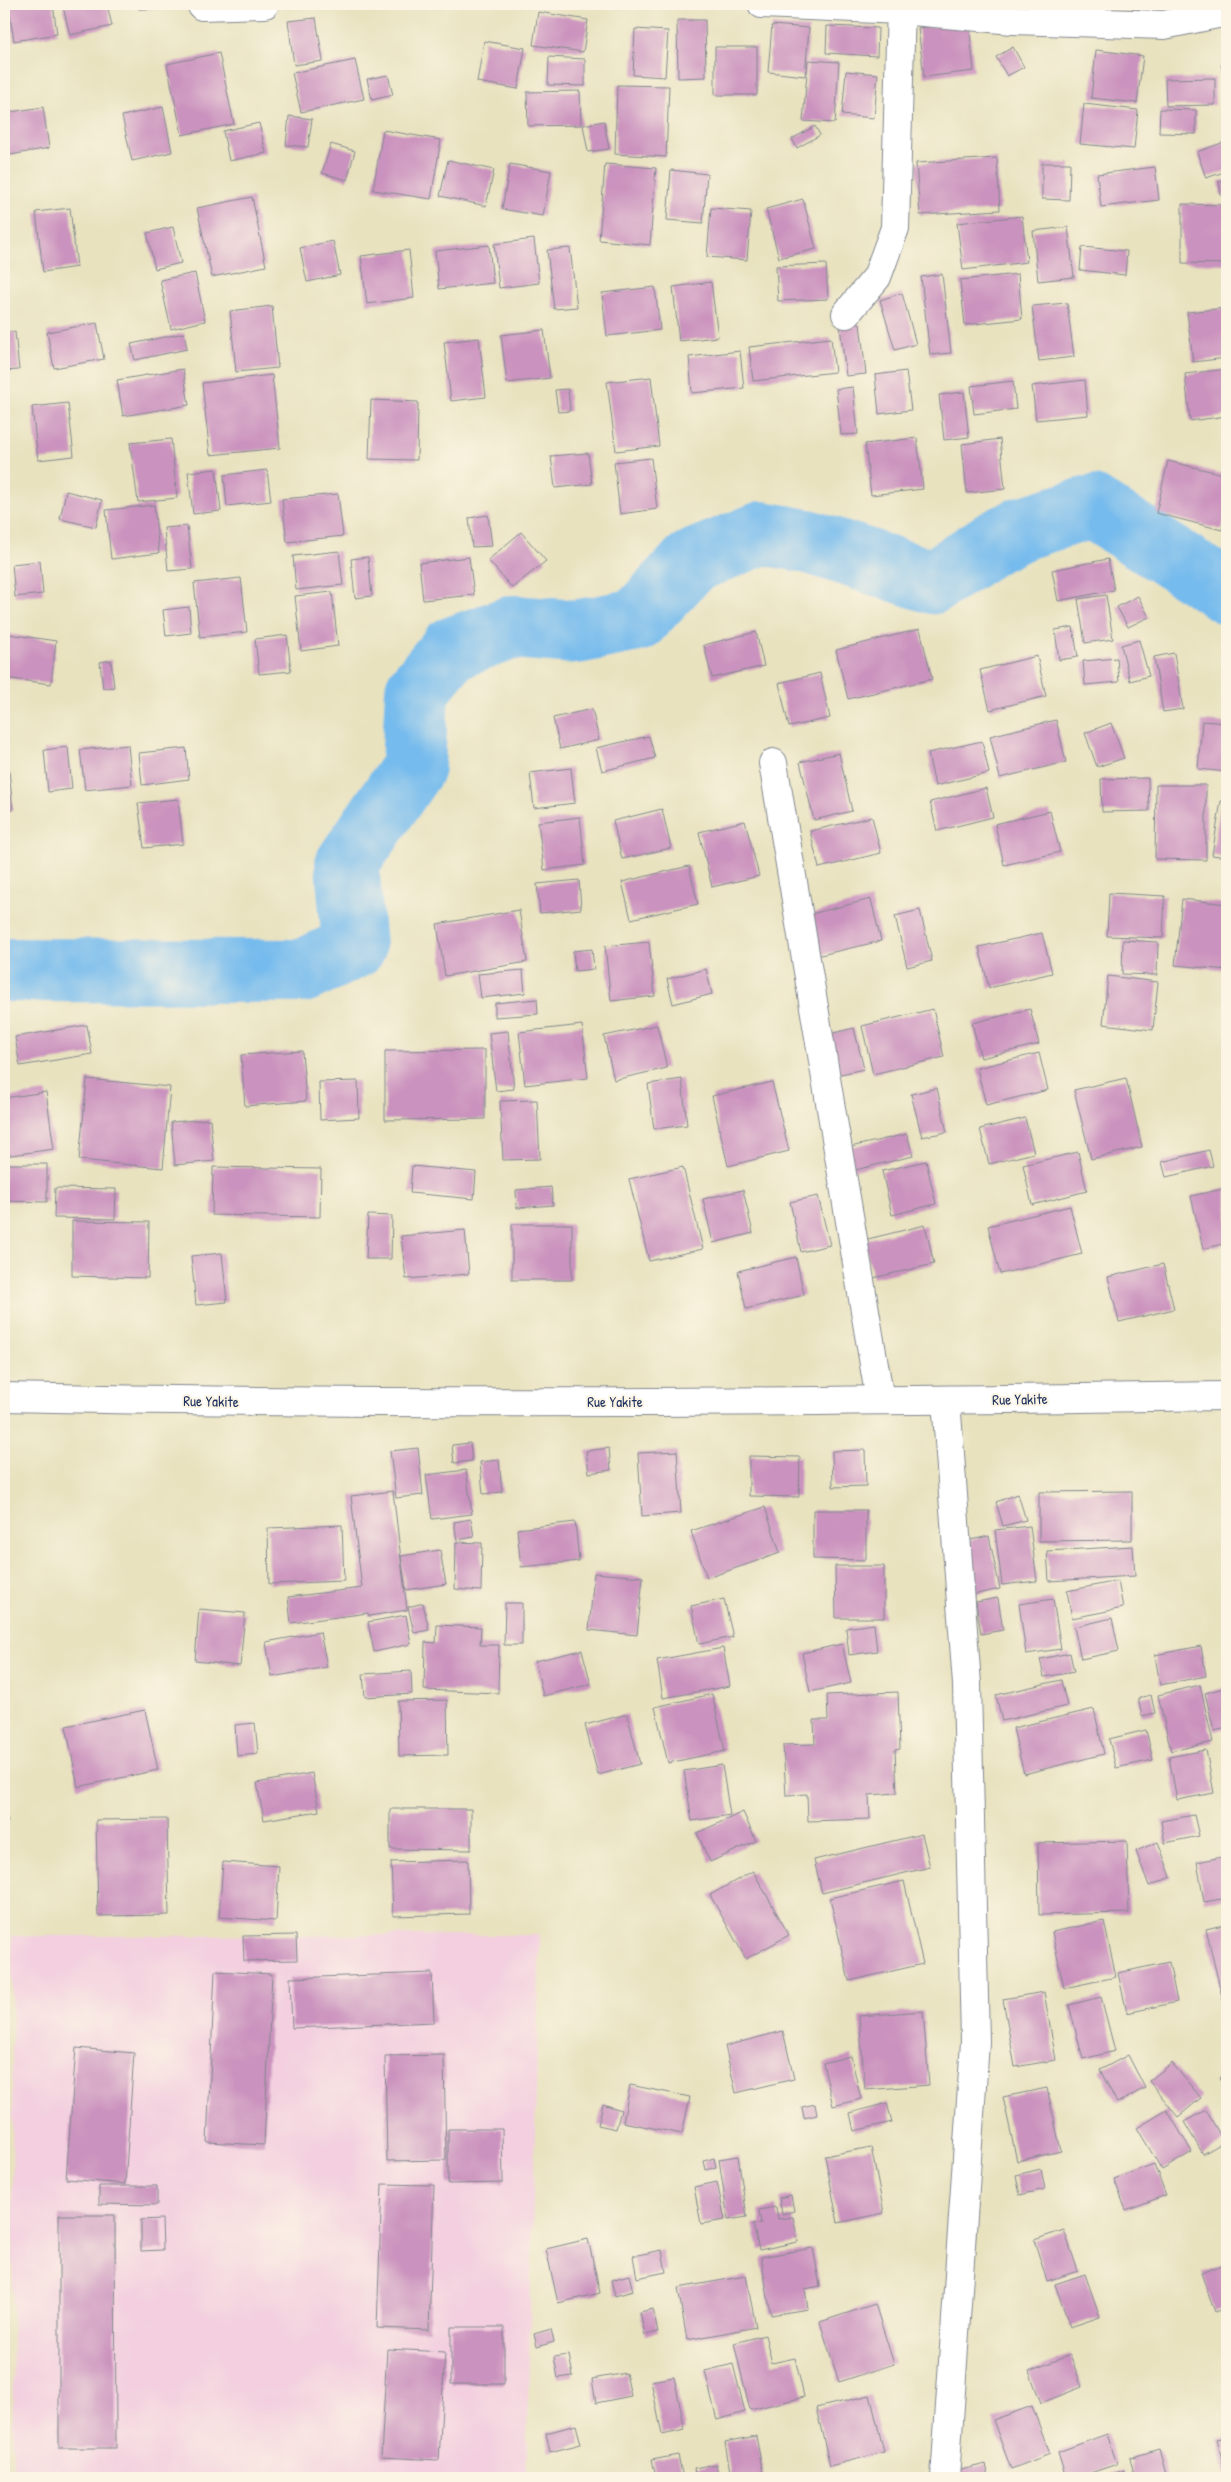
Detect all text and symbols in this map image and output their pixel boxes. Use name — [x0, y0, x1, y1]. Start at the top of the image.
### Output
street label: Rue Yakite — [992, 1388, 1048, 1410]
street label: Rue Yakite — [183, 1390, 239, 1412]
street label: Rue Yakite — [587, 1391, 643, 1412]

